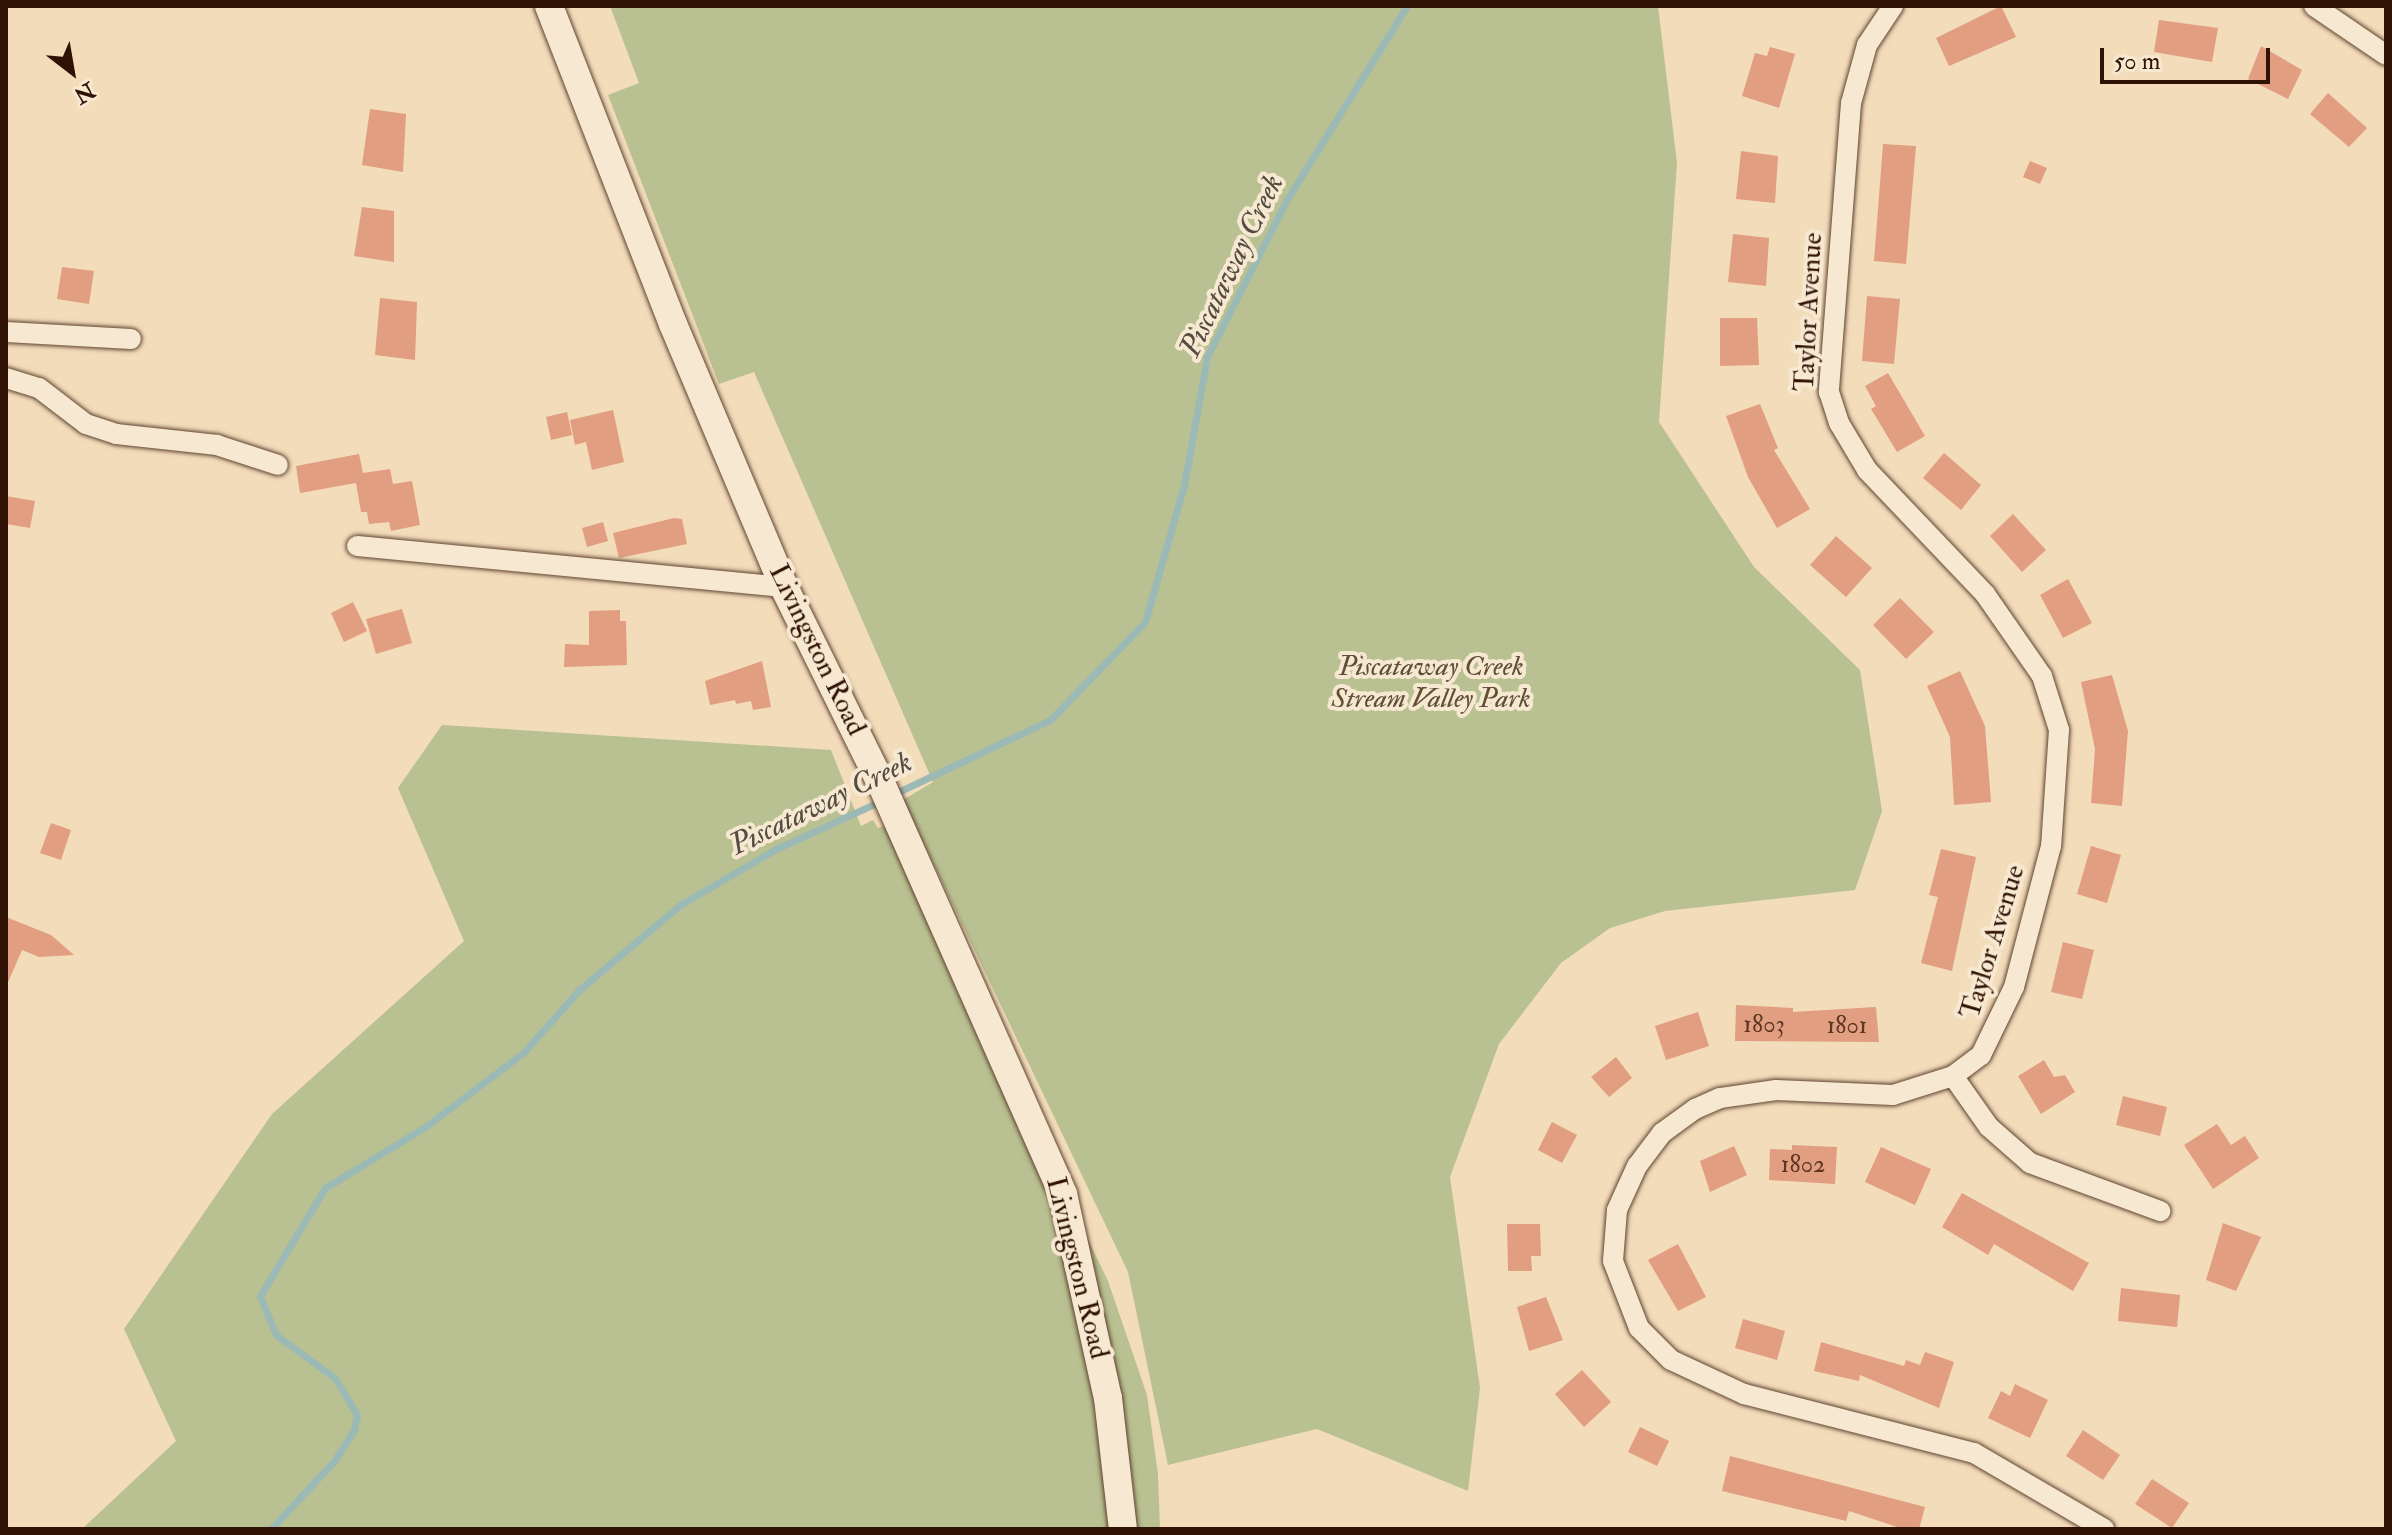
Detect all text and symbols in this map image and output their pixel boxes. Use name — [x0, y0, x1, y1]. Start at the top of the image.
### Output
north arrow — [32, 32, 112, 112]
scale bar — [2104, 32, 2274, 82]
text: 50 m — [2114, 46, 2160, 77]
text: N — [69, 75, 100, 110]
water label: Piscataway Creek — [1172, 169, 1292, 363]
street label: Taylor Avenue — [1788, 232, 1830, 392]
street label: Livingston Road — [761, 559, 873, 741]
park label: Piscataway Creek Stream Valley Park — [1332, 650, 1530, 716]
water label: Piscataway Creek — [724, 744, 918, 864]
street label: Taylor Avenue — [1954, 861, 2032, 1023]
house number: 1803 — [1743, 1011, 1785, 1039]
house number: 1801 — [1827, 1012, 1867, 1040]
house number: 1802 — [1781, 1151, 1825, 1179]
street label: Livingston Road — [1038, 1174, 1116, 1362]

